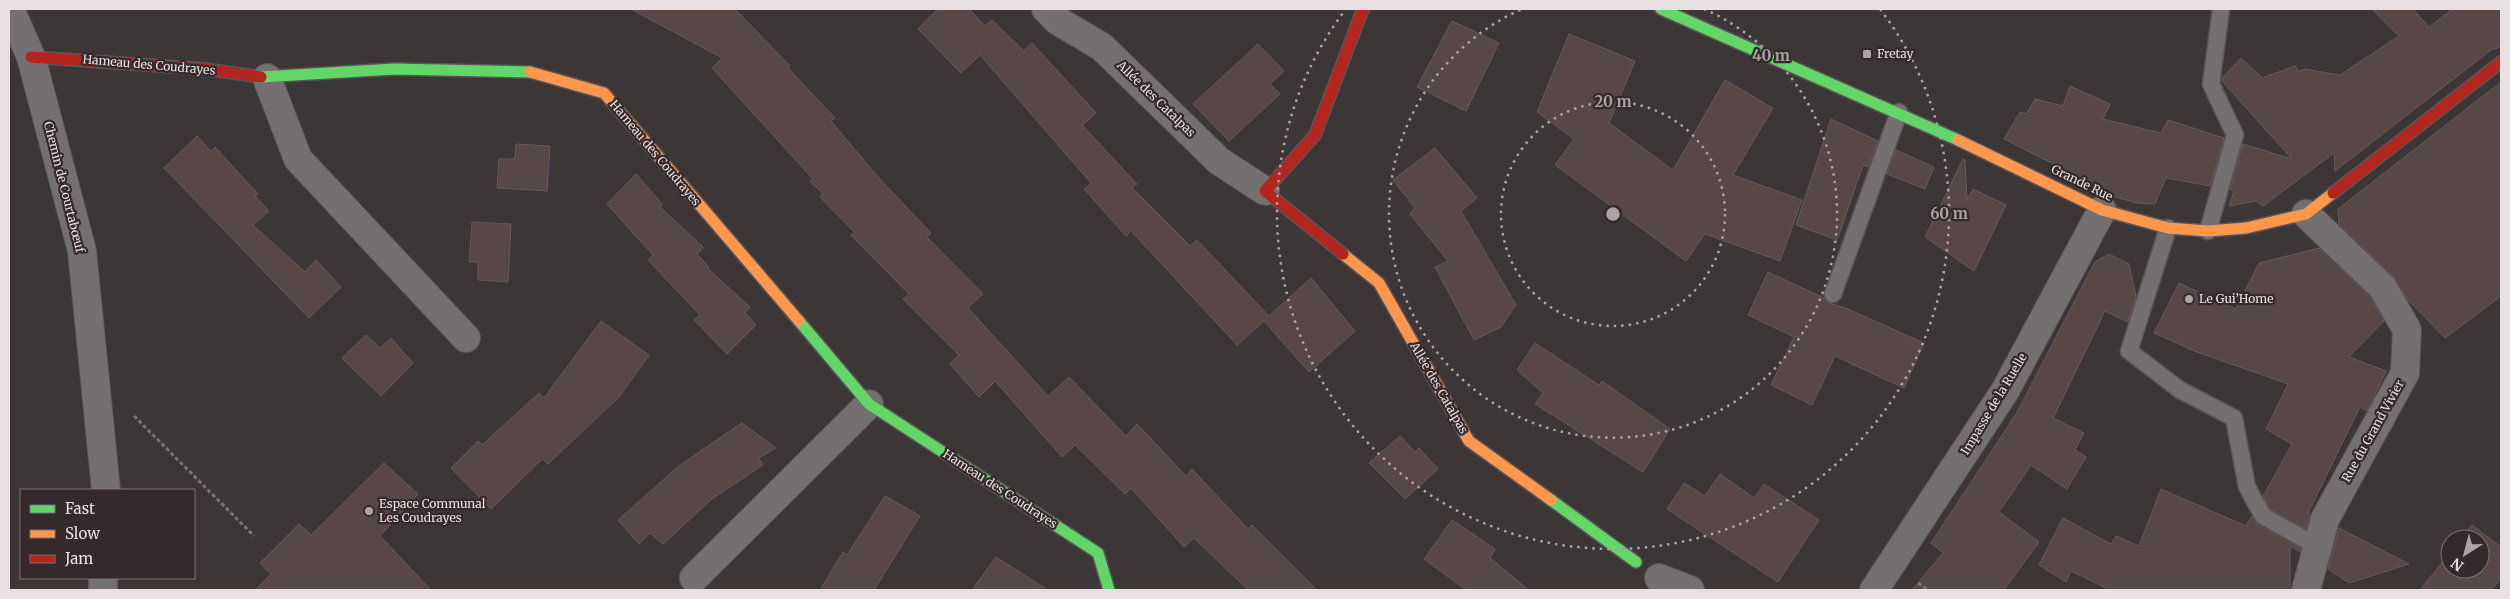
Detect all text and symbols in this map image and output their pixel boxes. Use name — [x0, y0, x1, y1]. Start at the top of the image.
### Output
text: 40 m — [1752, 46, 1790, 65]
place label: Fretay — [1877, 46, 1913, 61]
marker: Fretay — [1861, 48, 1873, 60]
street label: Hameau des Coudrayes — [82, 51, 216, 78]
street label: Allée des Catalpas — [1113, 57, 1199, 140]
text: 20 m — [1594, 92, 1632, 111]
street label: Hameau des Coudrayes — [607, 97, 704, 209]
street label: Chemin de Courtabœuf — [41, 120, 88, 254]
street label: Grande Rue — [2049, 161, 2115, 204]
text: 60 m — [1930, 204, 1968, 223]
centre of rings — [1604, 205, 1622, 223]
place label: Le Gui’Home — [2199, 291, 2273, 306]
marker: Le Gui’Home — [2183, 293, 2195, 305]
street label: Allée des Catalpas — [1407, 339, 1472, 436]
street label: Impasse de la Ruelle — [1957, 350, 2030, 457]
street label: Rue du Grand Vivier — [2338, 377, 2407, 484]
street label: Hameau des Coudrayes — [940, 446, 1060, 531]
legend — [20, 489, 195, 579]
place label: Espace Communal Les Coudrayes — [379, 496, 486, 525]
text: Fast — [65, 499, 95, 518]
marker: Espace Communal Les Coudrayes — [363, 505, 375, 517]
text: Slow — [65, 524, 100, 543]
north arrow — [2440, 529, 2490, 579]
text: Jam — [64, 549, 93, 568]
text: N — [2448, 554, 2467, 575]

